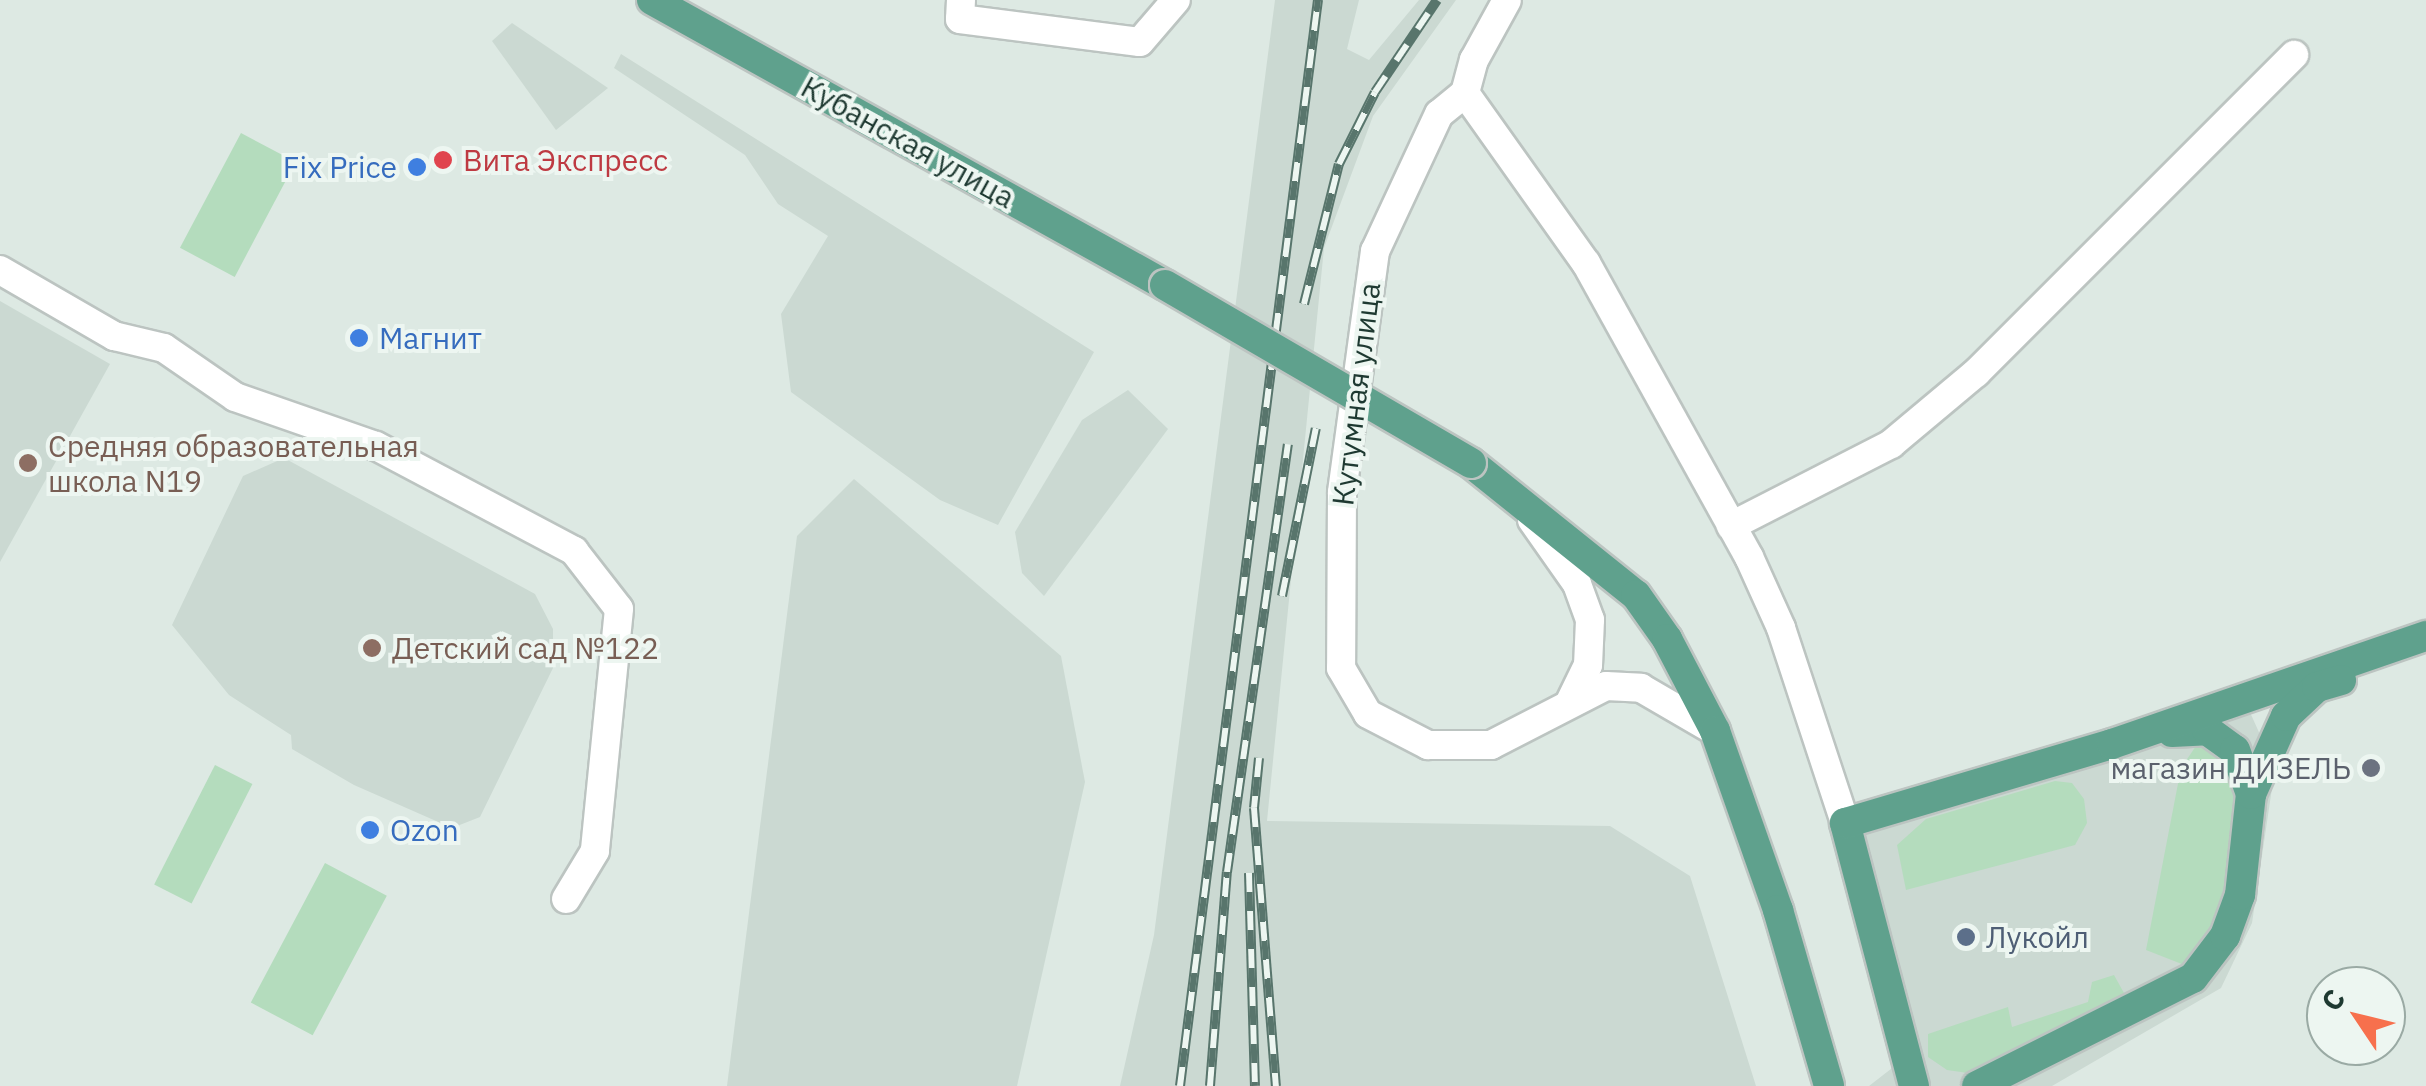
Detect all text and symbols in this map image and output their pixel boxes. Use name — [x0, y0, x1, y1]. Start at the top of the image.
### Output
street label: Кубанская улица — [795, 69, 1021, 215]
place label: Вита Экспресс — [463, 142, 668, 178]
place label: Fix Price — [283, 149, 397, 185]
marker: Вита Экспресс — [432, 149, 454, 171]
marker: Fix Price — [406, 156, 428, 178]
street label: Кутумная улица — [1324, 280, 1388, 508]
place label: Магнит — [379, 320, 482, 356]
marker: Магнит — [348, 327, 370, 349]
place label: Средняя образовательная школа N19 — [48, 428, 419, 498]
marker: Средняя образовательная школа N19 — [17, 452, 39, 474]
place label: Детский сад №122 — [392, 630, 659, 666]
marker: Детский сад №122 — [361, 637, 383, 659]
place label: магазин ДИЗЕЛЬ — [2110, 750, 2351, 786]
marker: магазин ДИЗЕЛЬ — [2360, 757, 2382, 779]
place label: Ozon — [390, 812, 459, 848]
marker: Ozon — [359, 819, 381, 841]
place label: Лукойл — [1986, 919, 2089, 955]
marker: Лукойл — [1955, 926, 1977, 948]
north arrow — [2306, 966, 2406, 1066]
text: С — [2312, 982, 2353, 1018]

